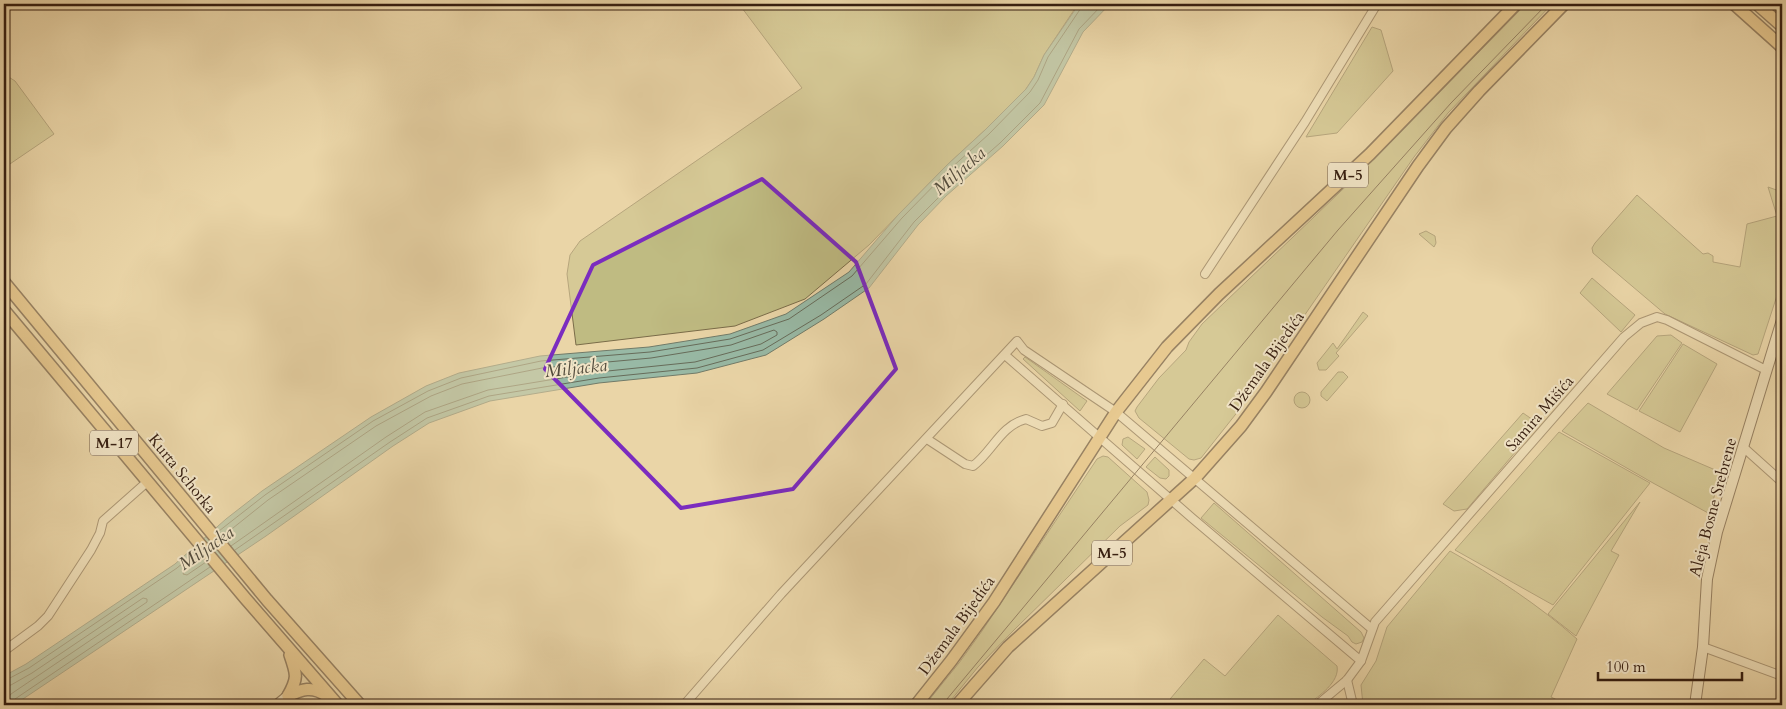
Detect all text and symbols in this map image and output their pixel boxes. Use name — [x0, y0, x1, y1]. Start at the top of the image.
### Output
water label: Miljacka — [928, 141, 991, 201]
road number: M-5 — [1328, 162, 1368, 188]
street label: Džemala Bijedića — [1224, 307, 1310, 416]
water label: Miljacka — [544, 353, 608, 384]
street label: Samira Mišića — [1501, 371, 1579, 456]
street label: Kurta Schorka — [143, 429, 221, 518]
road number: M-17 — [90, 430, 138, 456]
street label: Aleja Bosne Srebrene — [1684, 435, 1742, 579]
water label: Miljacka — [174, 520, 239, 577]
road number: M-5 — [1092, 540, 1132, 566]
street label: Džemala Bijedića — [913, 572, 1000, 680]
scale bar — [1598, 649, 1742, 681]
text: 100 m — [1606, 657, 1646, 677]

